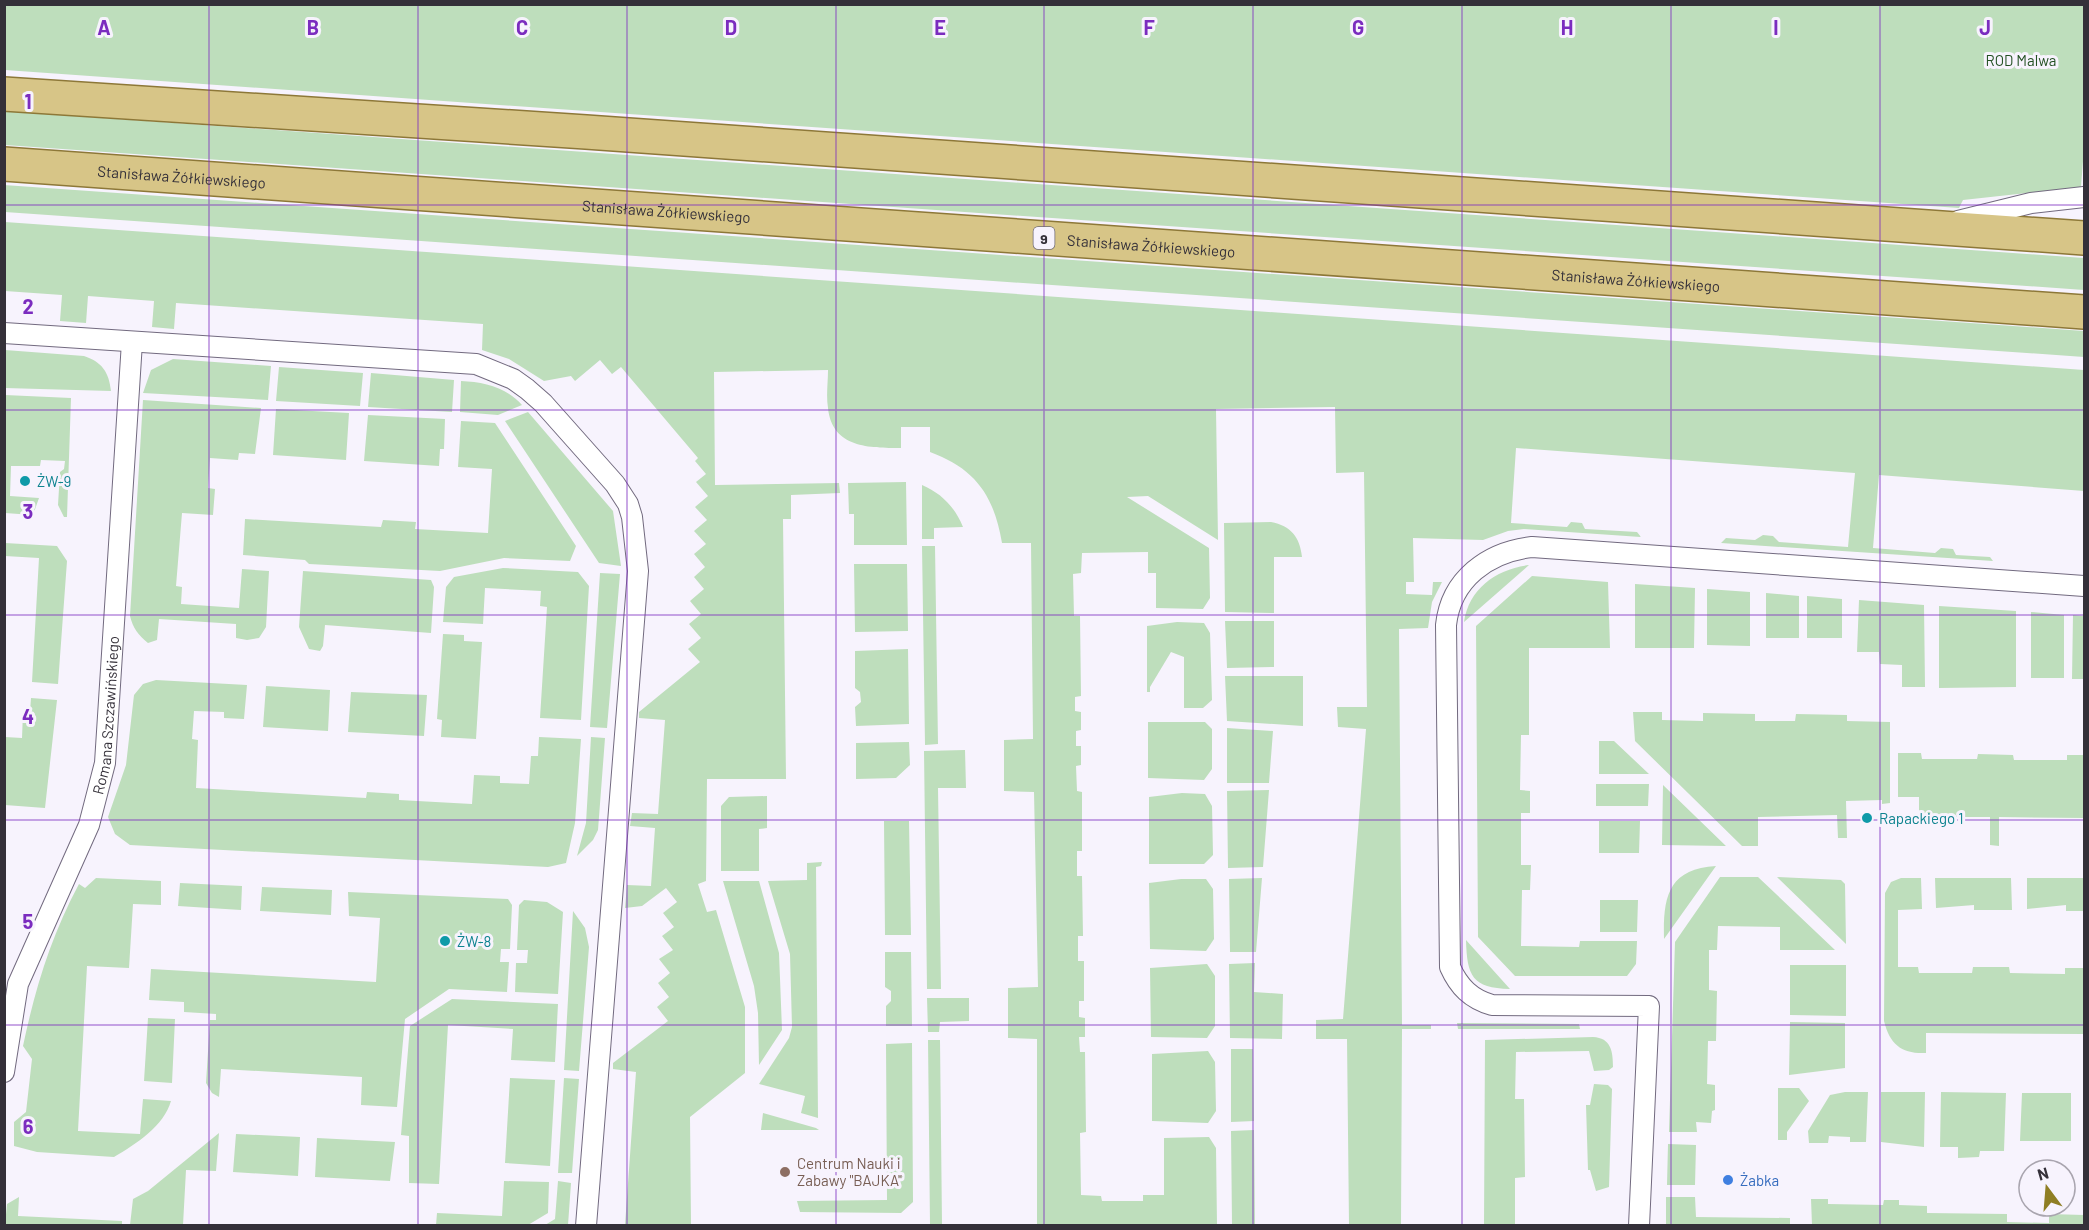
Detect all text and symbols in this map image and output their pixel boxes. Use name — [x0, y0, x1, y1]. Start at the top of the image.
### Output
text: A — [97, 15, 111, 39]
text: B — [307, 15, 319, 39]
text: C — [516, 15, 528, 39]
text: D — [725, 15, 737, 39]
text: E — [934, 15, 946, 39]
text: F — [1143, 15, 1155, 39]
text: G — [1352, 15, 1364, 39]
text: H — [1561, 15, 1573, 39]
text: I — [1773, 15, 1779, 39]
text: J — [1979, 15, 1991, 39]
park label: ROD Malwa — [1986, 51, 2056, 69]
text: 1 — [24, 89, 32, 113]
street label: Stanisława Żółkiewskiego — [97, 162, 266, 192]
street label: Stanisława Żółkiewskiego — [581, 196, 751, 226]
road number: 9 — [1034, 227, 1054, 249]
street label: Stanisława Żółkiewskiego — [1066, 231, 1236, 261]
street label: Stanisława Żółkiewskiego — [1551, 265, 1721, 295]
text: 2 — [22, 294, 34, 318]
place label: ŻW-9 — [37, 472, 71, 490]
marker: ŻW-9 — [18, 474, 32, 488]
text: 3 — [23, 499, 33, 523]
street label: Romana Szczawińskiego — [88, 635, 122, 796]
text: 4 — [22, 704, 34, 728]
place label: Rapackiego 1 — [1879, 809, 1963, 827]
marker: Rapackiego 1 — [1860, 811, 1874, 825]
text: 5 — [23, 909, 34, 933]
place label: ŻW-8 — [457, 932, 491, 950]
marker: ŻW-8 — [438, 934, 452, 948]
text: 6 — [23, 1114, 34, 1138]
place label: Centrum Nauki i Zabawy "BAJKA" — [797, 1154, 902, 1189]
north arrow — [2017, 1158, 2077, 1218]
text: N — [2035, 1163, 2050, 1184]
marker: Centrum Nauki i Zabawy "BAJKA" — [778, 1165, 792, 1179]
place label: Żabka — [1740, 1171, 1779, 1189]
marker: Żabka — [1721, 1173, 1735, 1187]

